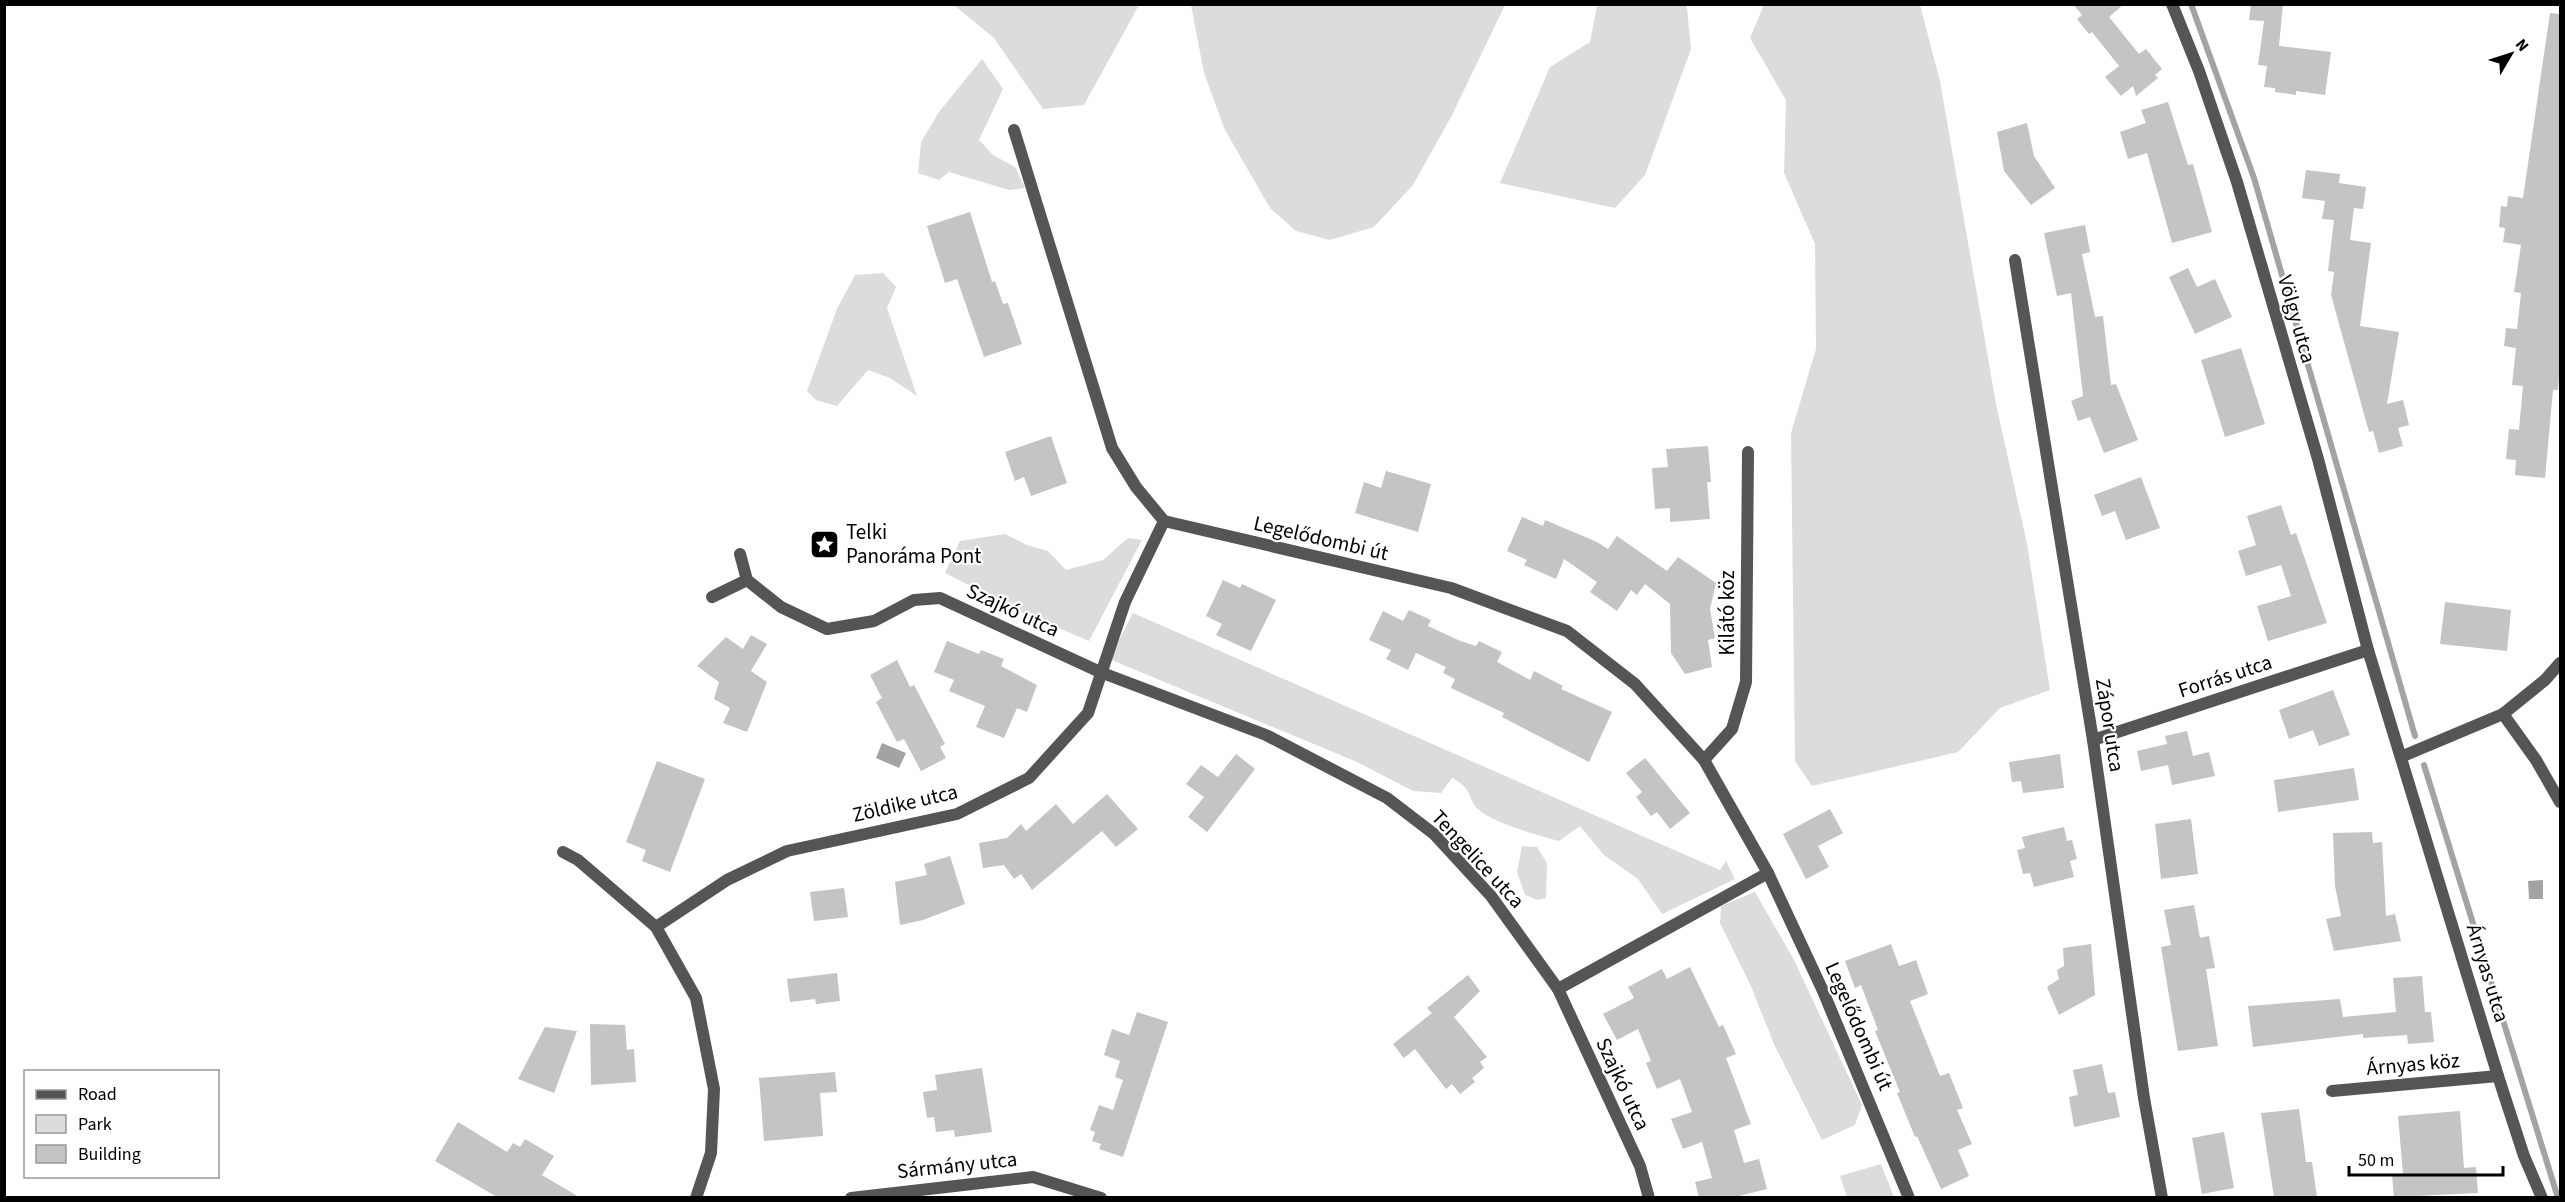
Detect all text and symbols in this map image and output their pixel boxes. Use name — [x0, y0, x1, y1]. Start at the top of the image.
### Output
north arrow — [2481, 24, 2541, 84]
text: N — [2510, 34, 2534, 56]
street label: Völgy utca — [2270, 271, 2324, 367]
street label: Legelődombi út — [1251, 508, 1391, 568]
place label: Telki Panoráma Pont — [846, 517, 981, 571]
place icon: Telki Panoráma Pont — [809, 528, 841, 560]
street label: Kilátó köz — [1712, 570, 1742, 656]
street label: Szajkó utca — [962, 575, 1064, 645]
street label: Forrás utca — [2174, 647, 2276, 705]
street label: Zápor utca — [2088, 676, 2132, 774]
street label: Zöldike utca — [849, 776, 961, 830]
street label: Tengelice utca — [1424, 803, 1532, 915]
street label: Árnyas utca — [2459, 920, 2517, 1026]
street label: Legelődombi út — [1817, 957, 1901, 1095]
street label: Szajkó utca — [1588, 1033, 1658, 1135]
street label: Árnyas köz — [2365, 1045, 2461, 1083]
legend — [24, 1070, 219, 1178]
text: Road — [78, 1082, 117, 1107]
text: Park — [78, 1112, 112, 1137]
scale bar — [2349, 1139, 2504, 1177]
text: Building — [78, 1142, 141, 1167]
street label: Sármány utca — [895, 1144, 1019, 1186]
text: 50 m — [2358, 1148, 2394, 1173]

